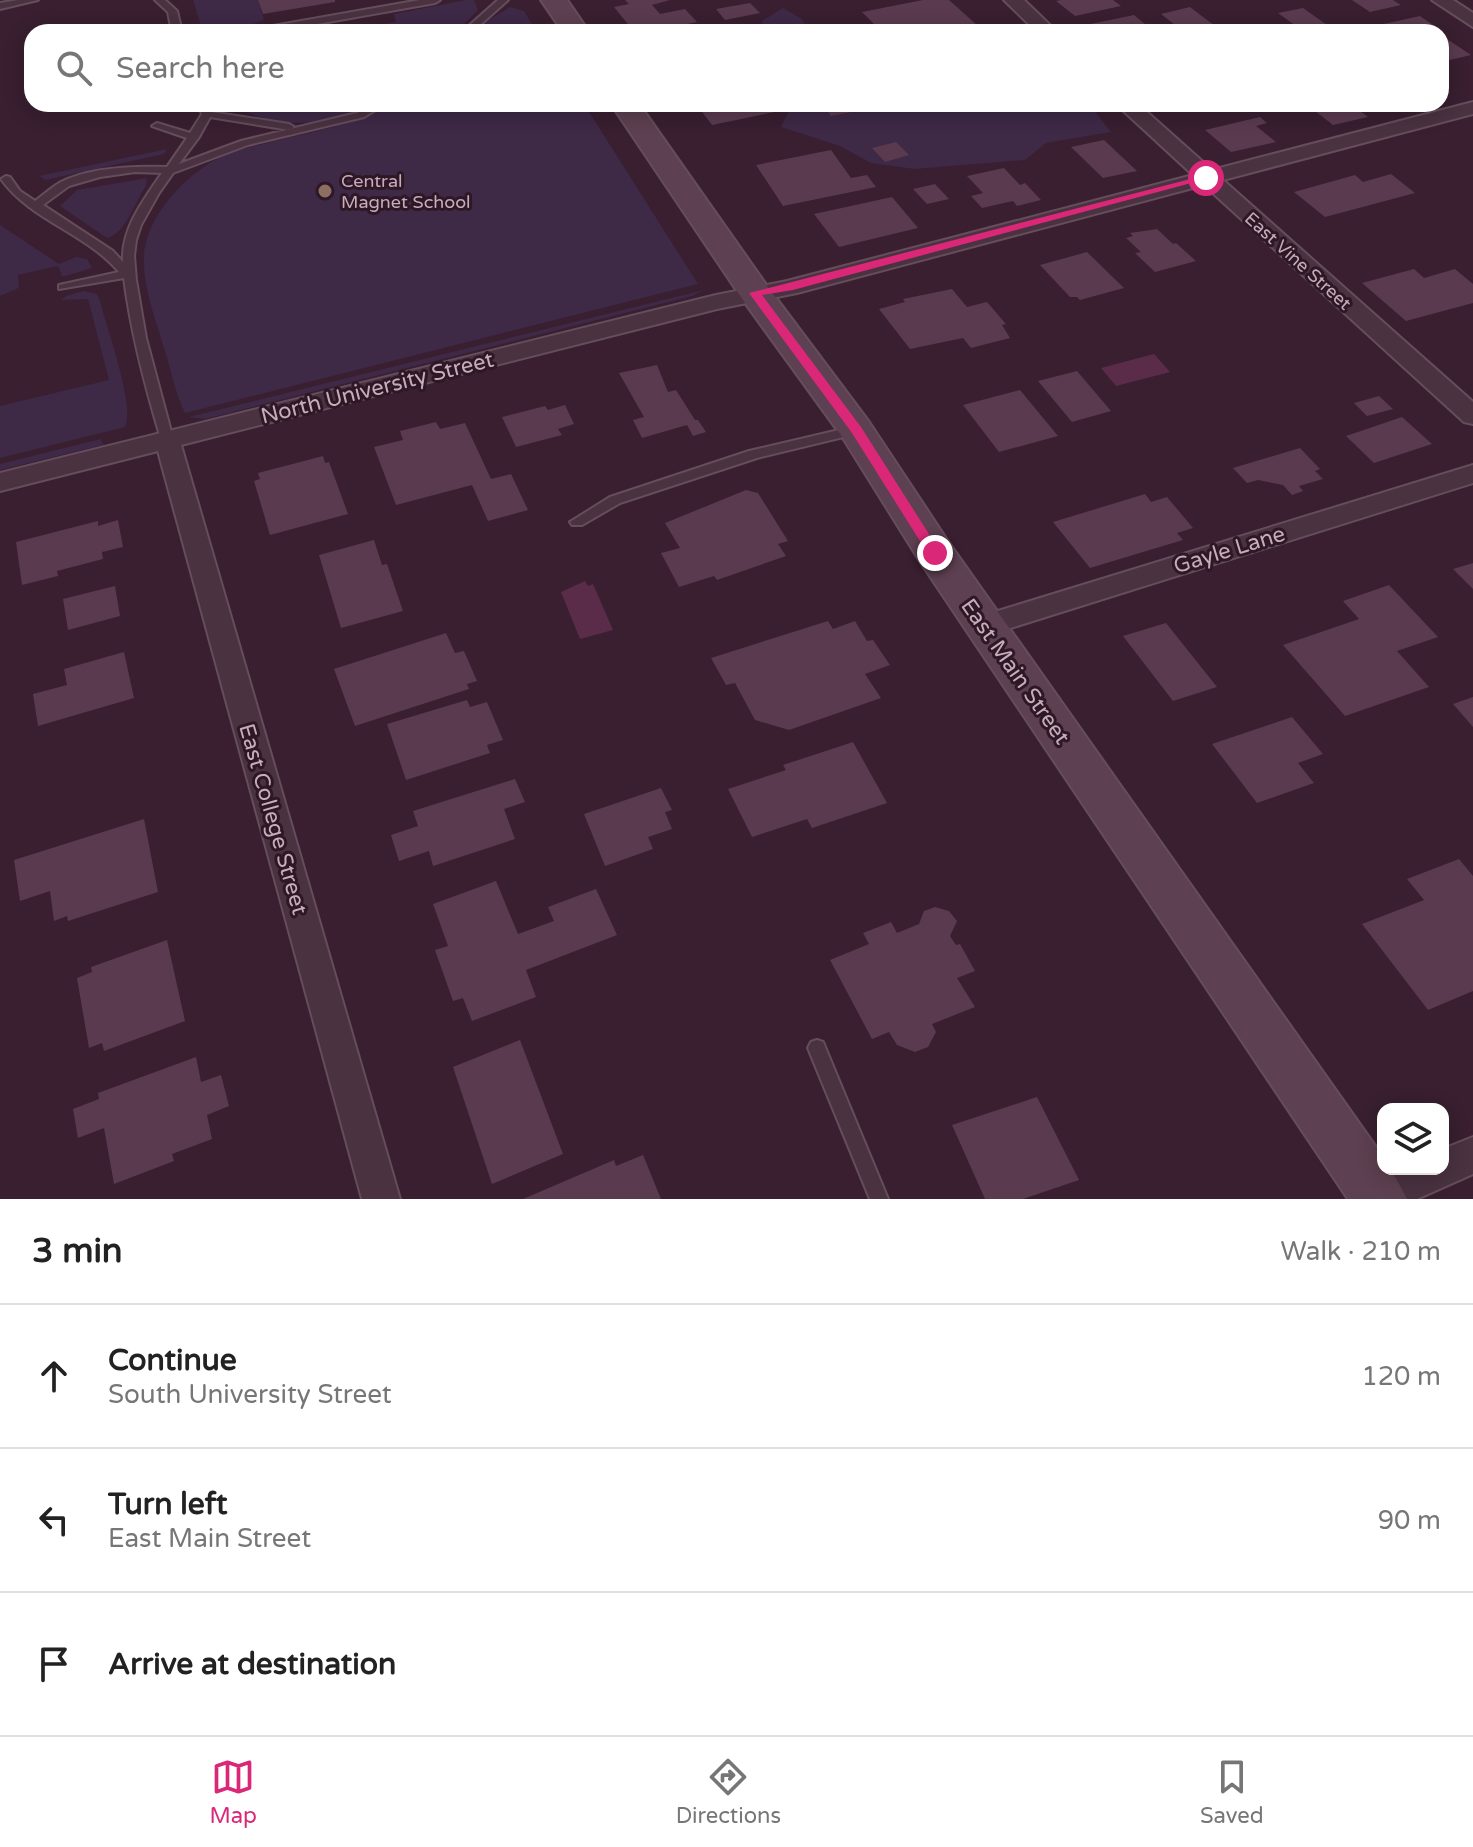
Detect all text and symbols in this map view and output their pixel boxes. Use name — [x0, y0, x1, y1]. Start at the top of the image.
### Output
search box — [24, 24, 1449, 112]
icon: search — [52, 46, 96, 90]
text: Search here — [116, 50, 285, 87]
route start — [1188, 160, 1224, 196]
place label: Central Magnet School — [341, 170, 471, 213]
marker: Central Magnet School — [316, 182, 334, 200]
street label: East Vine Street — [1240, 207, 1356, 315]
street label: North University Street — [258, 346, 496, 429]
street label: Gayle Lane — [1170, 521, 1288, 579]
route end — [917, 535, 953, 571]
street label: East Main Street — [955, 594, 1075, 749]
street label: East College Street — [233, 721, 313, 918]
map controls — [1377, 1103, 1449, 1175]
button: layers — [1377, 1103, 1449, 1175]
text: 3 min — [32, 1231, 123, 1272]
text: Walk · 210 m — [1281, 1236, 1441, 1267]
text: Continue — [108, 1342, 237, 1379]
icon: ahead — [32, 1354, 76, 1398]
text: 120 m — [1361, 1361, 1441, 1392]
text: South University Street — [108, 1379, 392, 1410]
text: Turn left — [108, 1486, 227, 1523]
icon: left — [32, 1498, 76, 1542]
text: 90 m — [1378, 1505, 1441, 1536]
text: East Main Street — [108, 1523, 311, 1554]
icon: arrive — [32, 1642, 76, 1686]
text: Arrive at destination — [108, 1646, 396, 1683]
tab: Map — [209, 1755, 257, 1829]
tab: Directions — [676, 1755, 781, 1829]
tab: Saved — [1200, 1755, 1264, 1829]

